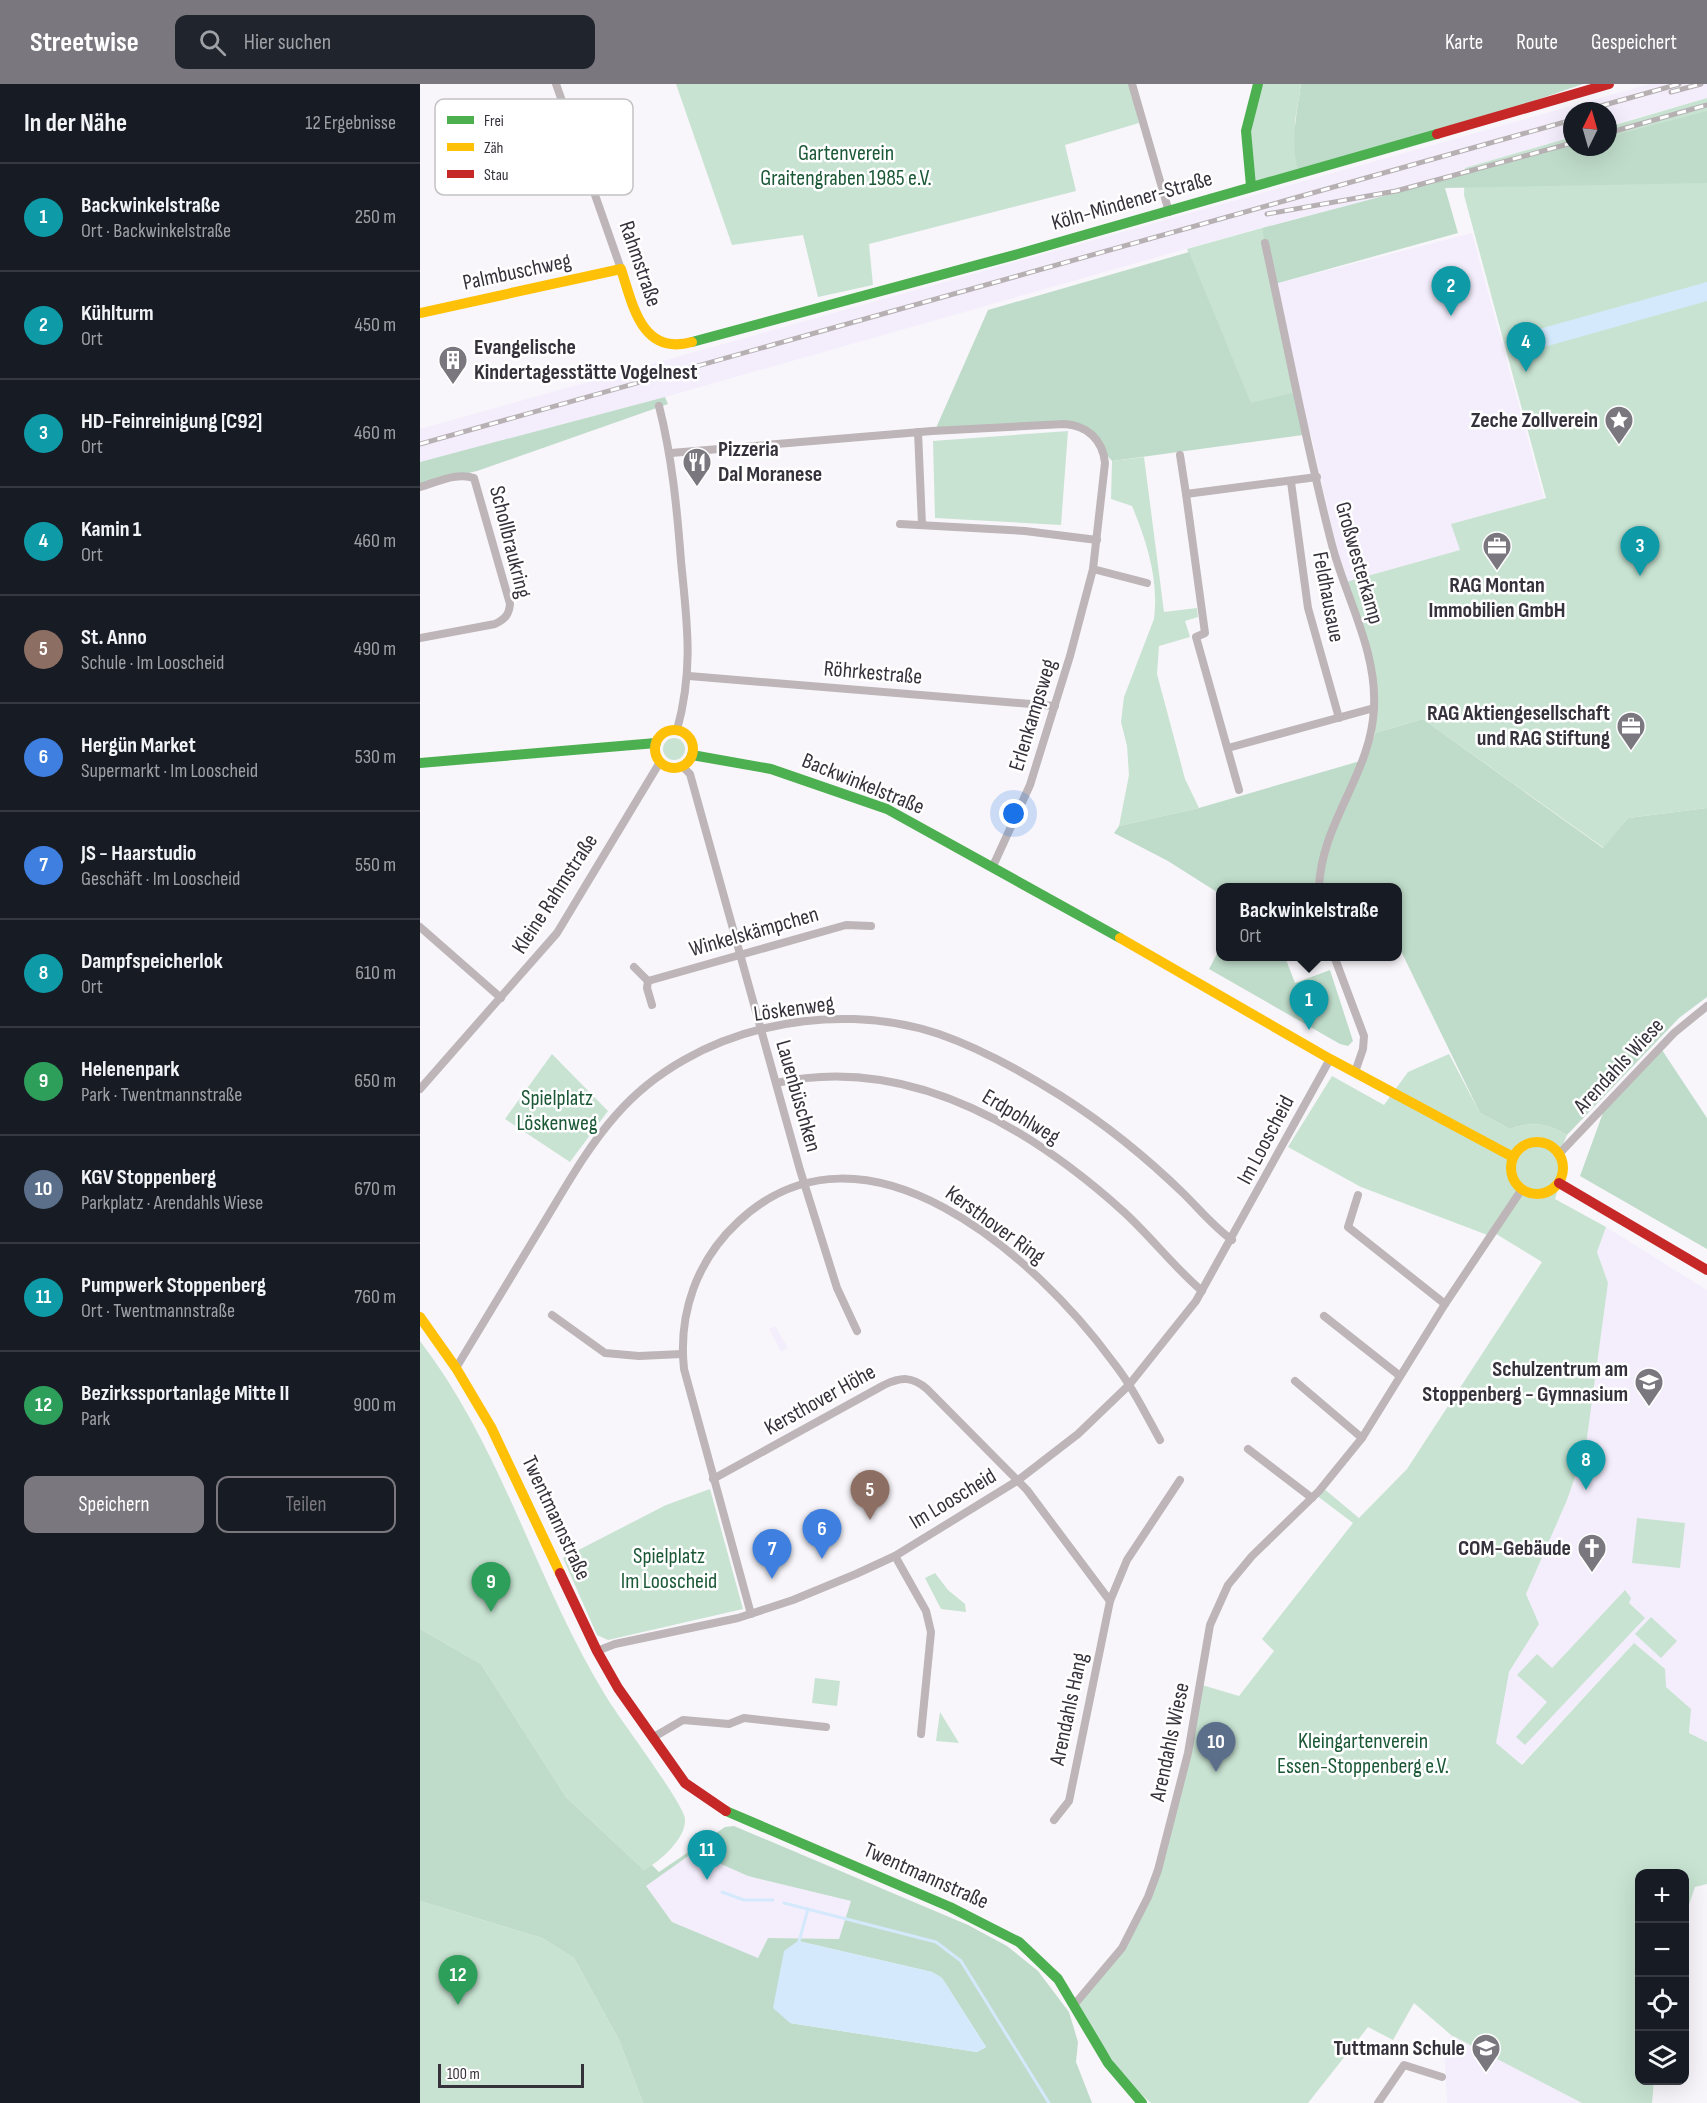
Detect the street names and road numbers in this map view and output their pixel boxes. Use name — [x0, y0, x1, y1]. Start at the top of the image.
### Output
street label: Köln-Mindener-Straße — [1049, 165, 1215, 237]
street label: Rahmstraße — [613, 218, 667, 310]
street label: Palmbuschweg — [460, 247, 574, 297]
street label: Schollbraukring — [483, 483, 537, 601]
street label: Großwesterkamp — [1329, 499, 1389, 627]
street label: Feldhausaue — [1306, 549, 1350, 645]
street label: Röhrkestraße — [823, 655, 923, 691]
street label: Erlenkampsweg — [1003, 656, 1063, 774]
street label: Backwinkelstraße — [798, 747, 928, 821]
street label: Kleine Rahmstraße — [506, 829, 604, 959]
street label: Winkelskämpchen — [686, 901, 822, 963]
street label: Löskenweg — [752, 990, 836, 1028]
street label: Arendahls Wiese — [1567, 1013, 1670, 1120]
street label: Lauenbüschken — [769, 1037, 827, 1155]
street label: Erdpohlweg — [977, 1083, 1065, 1151]
street label: Im Looscheid — [1231, 1091, 1301, 1189]
street label: Kersthover Ring — [940, 1180, 1050, 1270]
street label: Kersthover Höhe — [760, 1358, 880, 1442]
street label: Twentmannstraße — [515, 1452, 597, 1584]
street label: Im Looscheid — [905, 1463, 1001, 1535]
street label: Arendahls Hang — [1044, 1650, 1094, 1769]
street label: Arendahls Wiese — [1144, 1680, 1196, 1805]
street label: Twentmannstraße — [859, 1836, 993, 1916]

